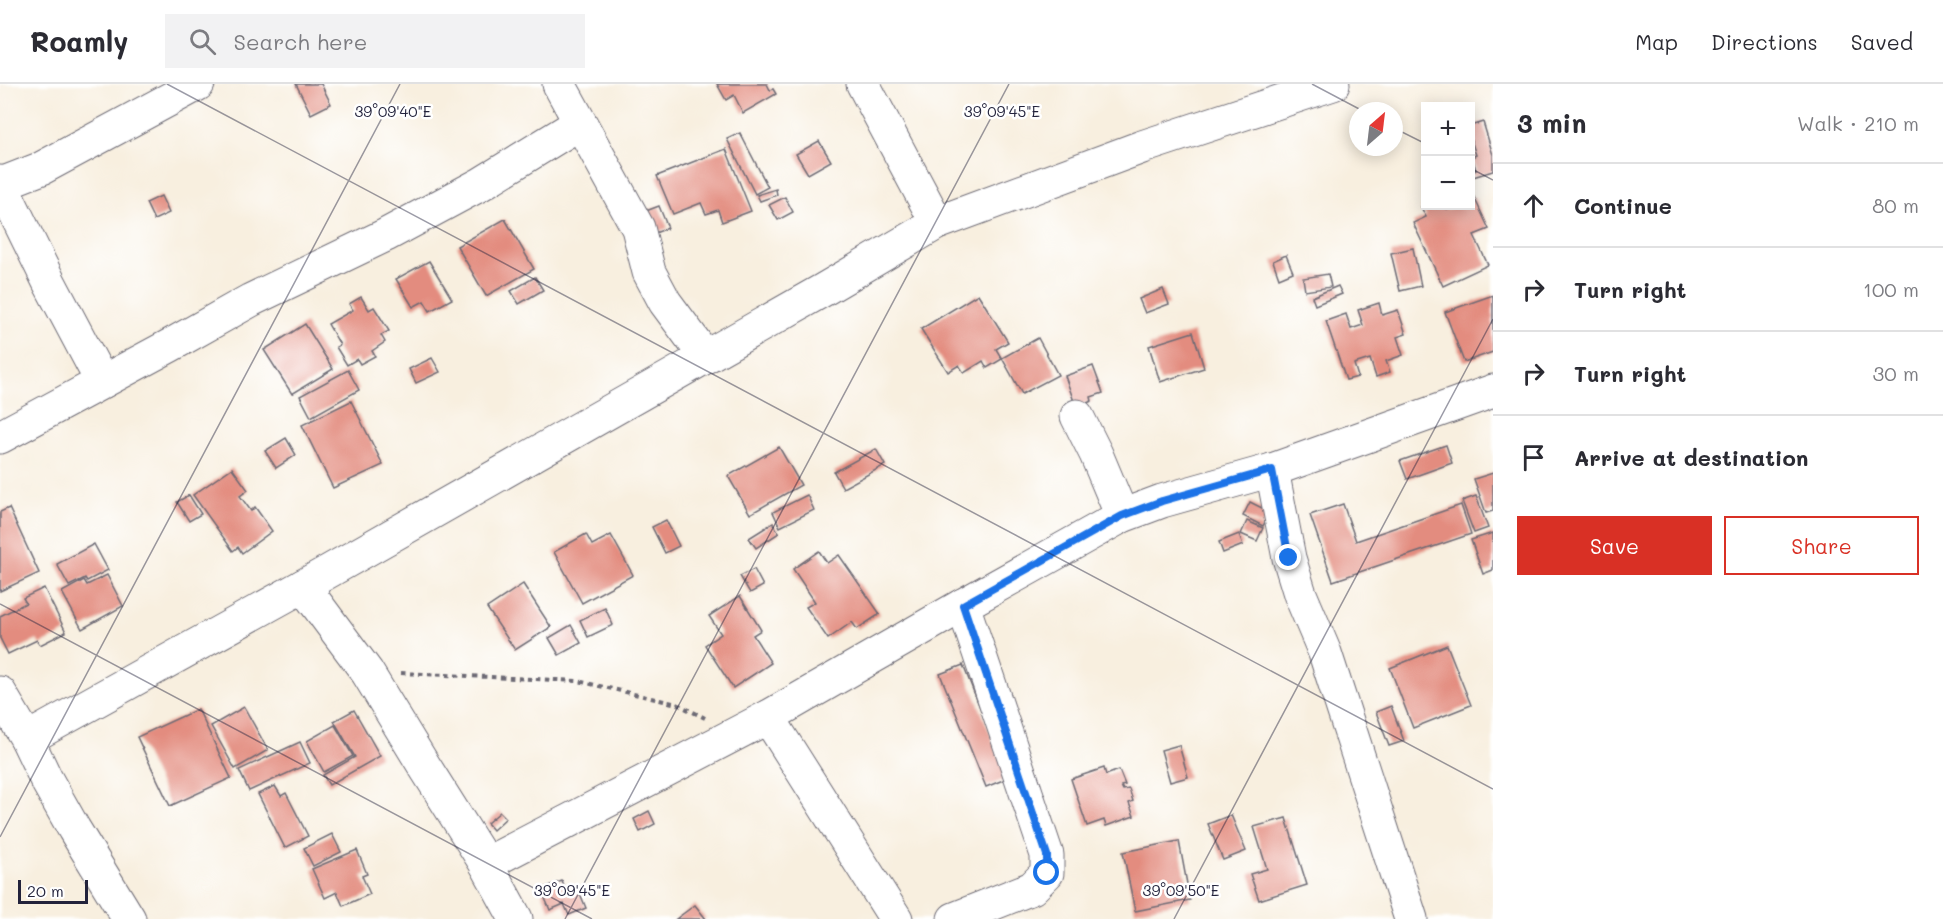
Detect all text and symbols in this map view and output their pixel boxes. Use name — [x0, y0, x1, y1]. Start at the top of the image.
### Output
search box — [165, 14, 585, 68]
text: Roamly — [30, 23, 129, 59]
icon: search — [186, 25, 219, 58]
text: Search here — [234, 27, 367, 56]
text: Map — [1635, 28, 1678, 55]
text: Directions — [1711, 28, 1818, 55]
text: Saved — [1851, 28, 1913, 55]
text: 39°09'40"E — [355, 101, 432, 121]
text: 39°09'45"E — [964, 101, 1041, 121]
north arrow — [1349, 102, 1403, 156]
map controls — [1421, 102, 1475, 210]
button: + — [1421, 102, 1475, 156]
text: 3 min — [1517, 106, 1586, 140]
text: Walk · 210 m — [1797, 110, 1919, 136]
button: − — [1421, 156, 1475, 210]
icon: ahead — [1517, 189, 1550, 222]
text: Continue — [1574, 191, 1672, 220]
text: 80 m — [1872, 192, 1919, 218]
icon: right — [1517, 273, 1550, 306]
text: Turn right — [1574, 275, 1686, 304]
text: 100 m — [1863, 276, 1919, 302]
icon: right — [1517, 357, 1550, 390]
text: Turn right — [1574, 359, 1686, 388]
text: 30 m — [1873, 360, 1919, 386]
icon: arrive — [1517, 441, 1550, 474]
text: Arrive at destination — [1574, 443, 1809, 472]
button: Save — [1517, 516, 1712, 575]
button: Share — [1724, 516, 1919, 575]
route end — [1275, 544, 1301, 570]
route start — [1033, 859, 1059, 885]
scale bar — [18, 877, 88, 904]
text: 20 m — [27, 880, 64, 901]
text: 39°09'45"E — [534, 880, 611, 900]
text: 39°09'50"E — [1143, 880, 1220, 900]

